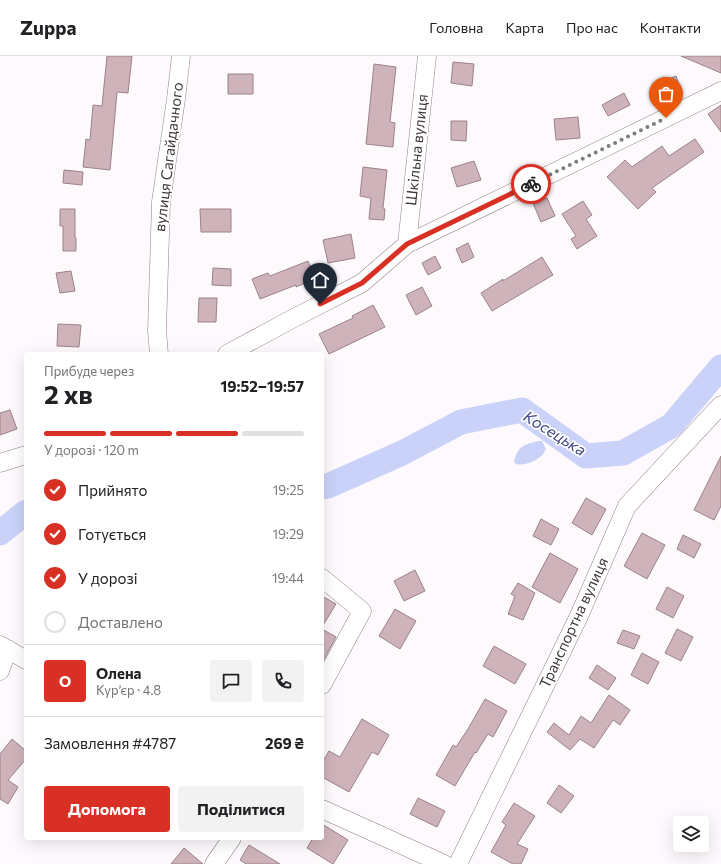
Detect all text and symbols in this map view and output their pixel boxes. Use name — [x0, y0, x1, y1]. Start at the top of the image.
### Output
text: Zuppa — [20, 16, 76, 39]
text: Головна — [429, 19, 483, 36]
text: Карта — [505, 19, 544, 36]
text: Про нас — [566, 19, 618, 36]
text: Контакти — [640, 19, 701, 36]
pin — [649, 77, 683, 118]
street label: вулиця Сагайдачного — [150, 81, 186, 233]
icon: bag — [655, 83, 677, 105]
street label: Шкільна вулиця — [401, 93, 431, 207]
courier — [511, 164, 551, 204]
icon: bike — [520, 173, 542, 195]
pin — [303, 263, 337, 304]
icon: home — [309, 269, 331, 291]
text: Прибуде через — [44, 363, 134, 379]
text: 19:52–19:57 — [221, 377, 304, 395]
text: 2 хв — [44, 378, 93, 409]
water label: Косецька — [520, 406, 590, 459]
text: У дорозі · 120 m — [44, 442, 139, 458]
icon: check — [44, 479, 66, 501]
text: Прийнято — [78, 481, 148, 499]
text: 19:25 — [273, 482, 304, 498]
icon: check — [44, 523, 66, 545]
text: Готується — [78, 525, 146, 543]
text: 19:29 — [272, 526, 304, 542]
street label: Транспортна вулиця — [535, 554, 611, 691]
icon: check — [44, 567, 66, 589]
text: У дорозі — [78, 569, 138, 587]
text: 19:44 — [272, 570, 304, 586]
text: Доставлено — [78, 613, 163, 631]
button: chat — [210, 660, 252, 702]
button: phone — [262, 660, 304, 702]
text: Олена — [96, 664, 141, 682]
text: О — [59, 672, 71, 690]
text: Кур’єр · 4.8 — [96, 682, 161, 698]
text: Замовлення #4787 — [44, 734, 176, 752]
text: 269 ₴ — [265, 734, 304, 752]
button: Допомога — [44, 786, 170, 832]
button: Поділитися — [178, 786, 304, 832]
map controls — [673, 816, 709, 852]
button: layers — [673, 816, 709, 852]

